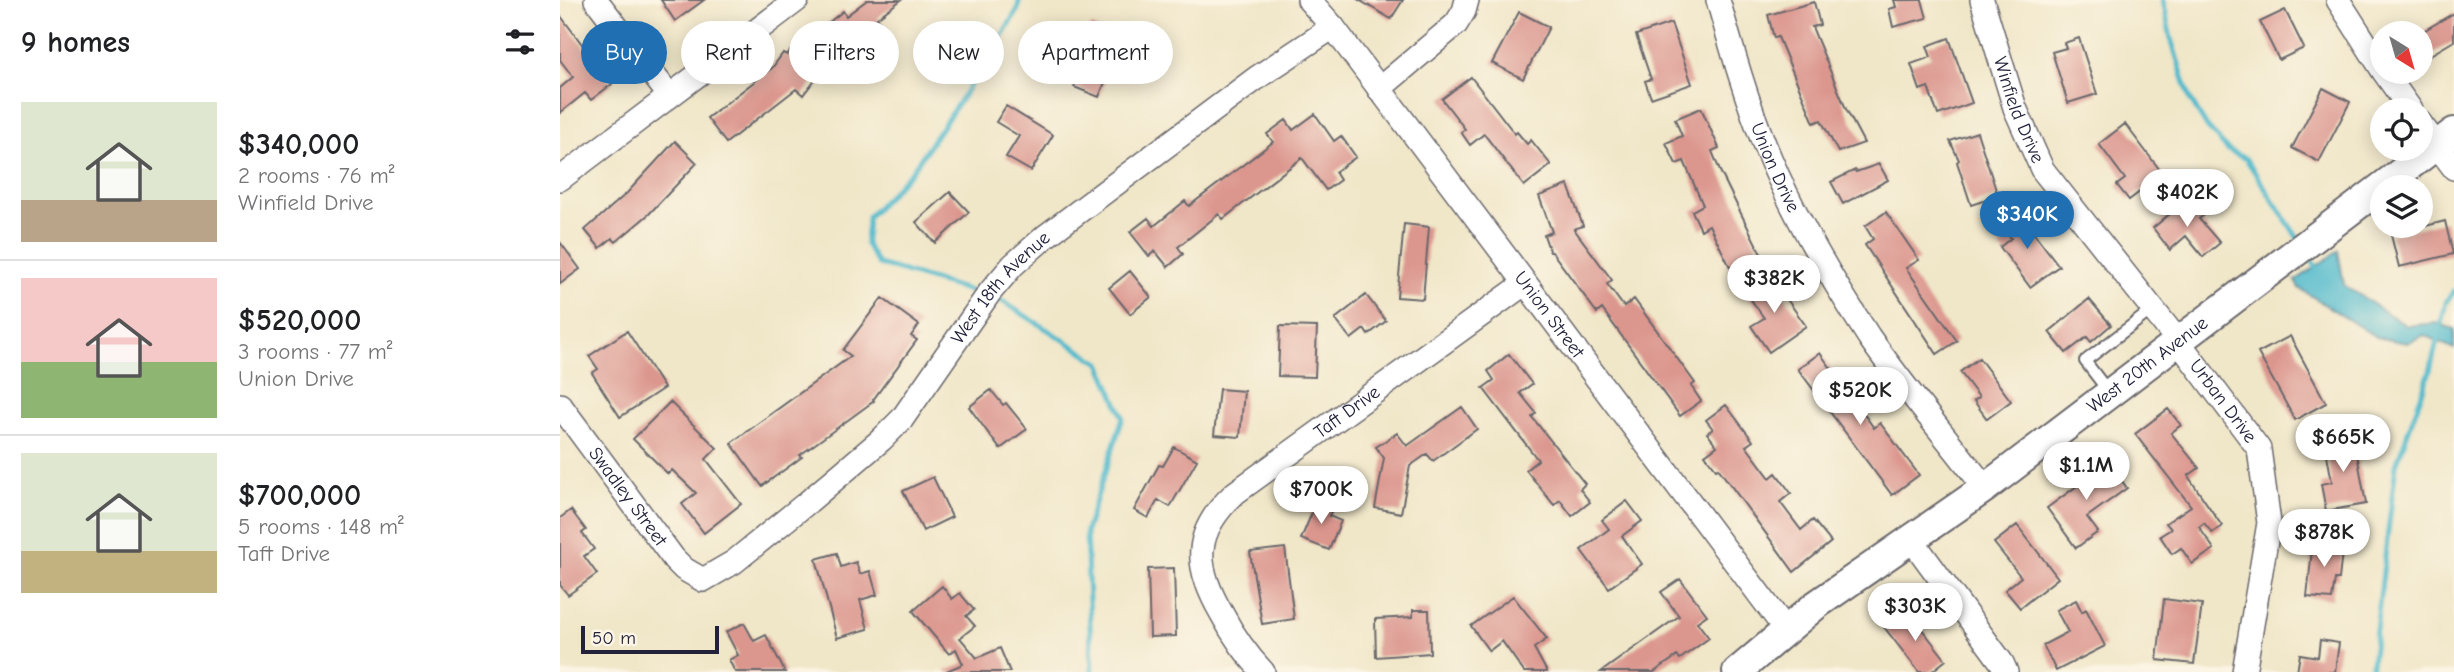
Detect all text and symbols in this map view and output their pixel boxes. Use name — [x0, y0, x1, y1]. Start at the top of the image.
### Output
chip: Buy — [581, 21, 667, 84]
chip: Rent — [681, 21, 775, 84]
chip: Filters — [789, 21, 899, 84]
chip: New — [913, 21, 1004, 84]
chip: Apartment — [1018, 21, 1173, 84]
north arrow — [2370, 21, 2432, 84]
map controls — [2370, 21, 2433, 238]
icon: filters — [501, 23, 539, 61]
text: 9 homes — [21, 25, 130, 60]
street label: Winfield Drive — [1989, 54, 2049, 166]
button: locate — [2370, 98, 2433, 161]
street label: Union Drive — [1746, 119, 1805, 216]
text: $340,000 — [238, 127, 359, 162]
icon: home — [77, 130, 161, 214]
text: 2 rooms · 76 m² — [238, 162, 394, 189]
pin: $402K — [2138, 170, 2236, 229]
button: layers — [2370, 175, 2433, 238]
text: $402K — [2156, 178, 2218, 205]
text: Winfield Drive — [238, 189, 373, 216]
pin: $340K — [1978, 191, 2076, 251]
text: $340K — [1996, 200, 2058, 227]
street label: West 18th Avenue — [946, 227, 1054, 348]
pin: $382K — [1725, 256, 1823, 315]
text: $382K — [1743, 264, 1805, 291]
street label: Union Street — [1510, 267, 1589, 363]
text: $520,000 — [238, 303, 361, 338]
icon: home — [77, 306, 161, 390]
street label: West 20th Avenue — [2083, 312, 2212, 418]
text: 3 rooms · 77 m² — [238, 338, 393, 365]
street label: Urban Drive — [2185, 355, 2261, 447]
text: Union Drive — [238, 365, 354, 392]
pin: $520K — [1811, 368, 1909, 427]
text: $520K — [1828, 376, 1892, 403]
street label: Taft Drive — [1310, 381, 1384, 443]
pin: $665K — [2294, 414, 2392, 474]
text: $665K — [2311, 423, 2375, 450]
pin: $1.1M — [2037, 442, 2135, 502]
street label: Swadley Street — [584, 443, 672, 551]
text: $1.1M — [2059, 451, 2113, 478]
pin: $700K — [1272, 466, 1370, 526]
text: $700K — [1289, 475, 1353, 502]
text: $700,000 — [238, 478, 361, 513]
icon: home — [77, 481, 161, 565]
pin: $878K — [2275, 510, 2373, 569]
text: 5 rooms · 148 m² — [238, 513, 404, 540]
text: $878K — [2294, 518, 2354, 545]
text: Taft Drive — [238, 540, 330, 567]
pin: $303K — [1866, 584, 1964, 643]
text: $303K — [1884, 592, 1946, 619]
scale bar — [581, 623, 719, 655]
text: 50 m — [592, 627, 636, 649]

